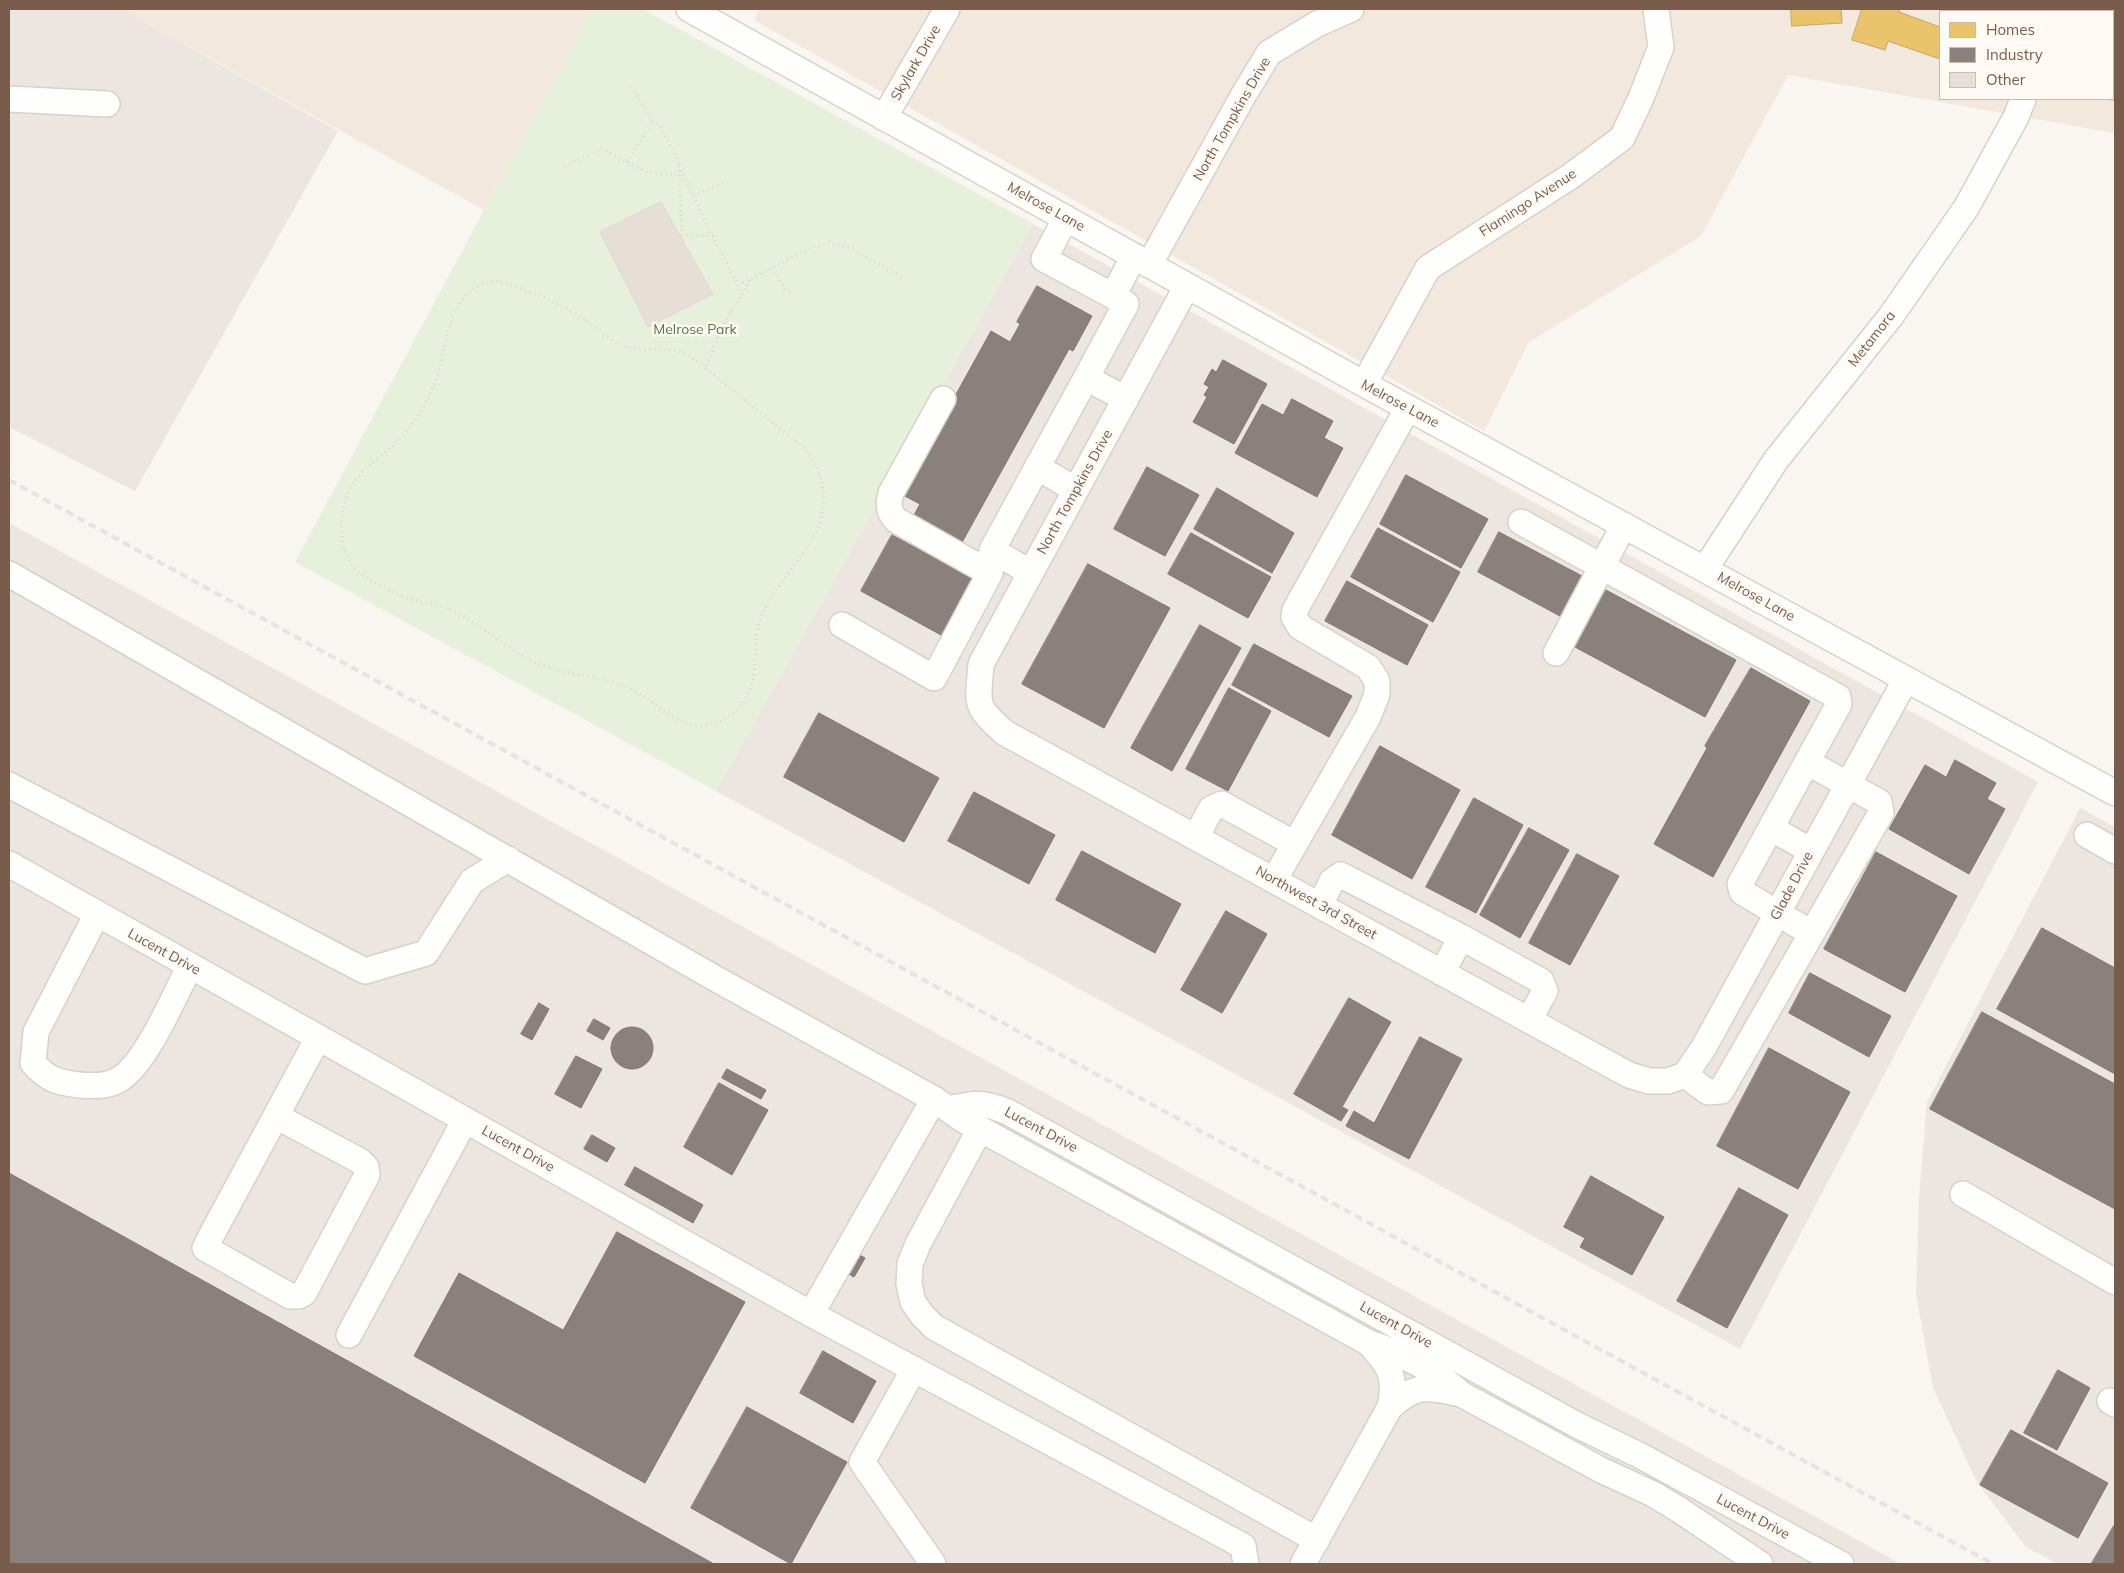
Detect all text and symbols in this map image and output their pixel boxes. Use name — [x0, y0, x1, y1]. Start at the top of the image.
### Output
legend — [1939, 10, 2114, 100]
text: Homes — [1986, 20, 2035, 39]
street label: Skylark Drive — [888, 22, 944, 104]
text: Industry — [1986, 45, 2043, 64]
street label: North Tompkins Drive — [1190, 54, 1274, 184]
text: Other — [1986, 70, 2025, 89]
street label: Flamingo Avenue — [1476, 165, 1580, 241]
street label: Melrose Lane — [1004, 179, 1088, 235]
street label: Metamora — [1845, 308, 1899, 370]
park label: Melrose Park — [653, 322, 737, 338]
street label: Melrose Lane — [1358, 376, 1442, 432]
street label: North Tompkins Drive — [1034, 427, 1116, 557]
street label: Melrose Lane — [1714, 569, 1798, 625]
street label: Glade Drive — [1767, 849, 1817, 923]
street label: Northwest 3rd Street — [1252, 863, 1380, 943]
street label: Lucent Drive — [125, 925, 203, 979]
street label: Lucent Drive — [1001, 1104, 1081, 1156]
street label: Lucent Drive — [479, 1122, 557, 1176]
street label: Lucent Drive — [1357, 1298, 1435, 1352]
street label: Lucent Drive — [1713, 1491, 1793, 1543]

